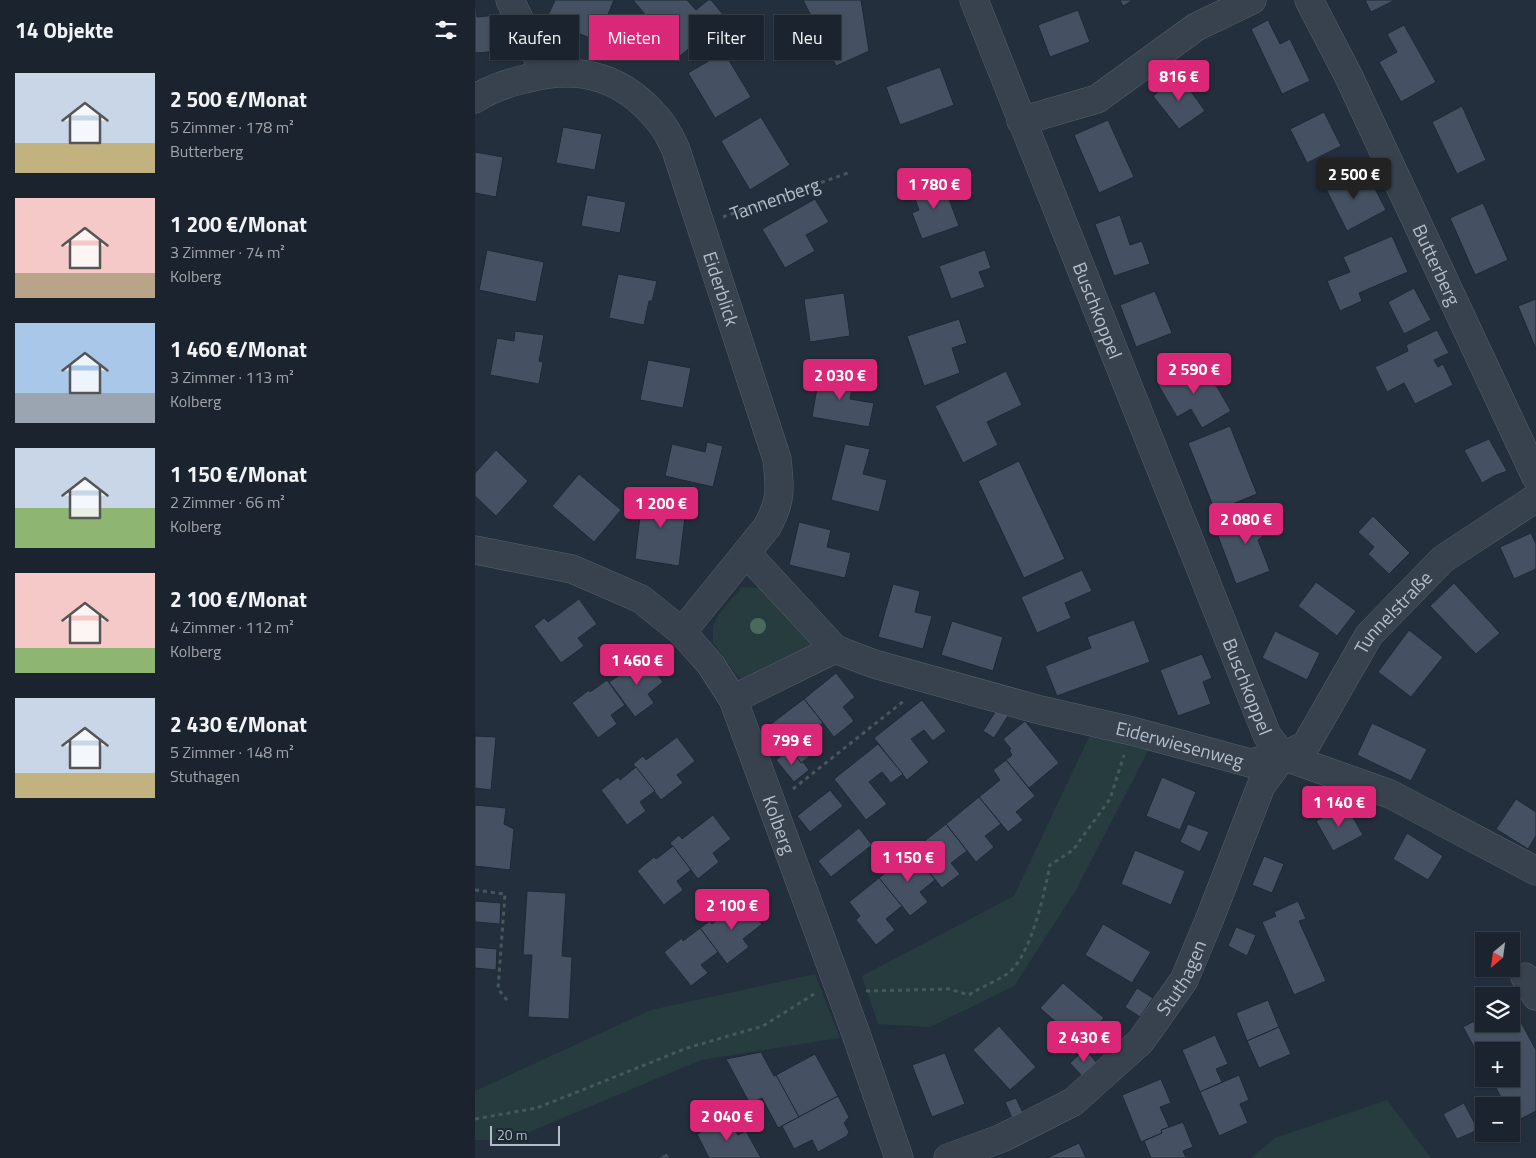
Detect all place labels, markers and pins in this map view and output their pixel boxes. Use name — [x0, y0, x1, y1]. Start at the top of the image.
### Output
pin: 816 € — [1144, 59, 1214, 102]
pin: 2 500 € — [1308, 158, 1400, 200]
pin: 1 780 € — [888, 168, 980, 210]
pin: 2 590 € — [1148, 352, 1240, 395]
pin: 2 030 € — [794, 358, 886, 401]
pin: 1 200 € — [615, 486, 707, 529]
pin: 2 080 € — [1200, 502, 1292, 545]
pin: 1 460 € — [591, 644, 683, 686]
pin: 799 € — [757, 724, 827, 766]
pin: 1 140 € — [1293, 786, 1385, 828]
pin: 1 150 € — [862, 840, 954, 883]
pin: 2 100 € — [686, 888, 778, 931]
pin: 2 430 € — [1038, 1020, 1130, 1063]
pin: 2 040 € — [681, 1100, 773, 1142]

